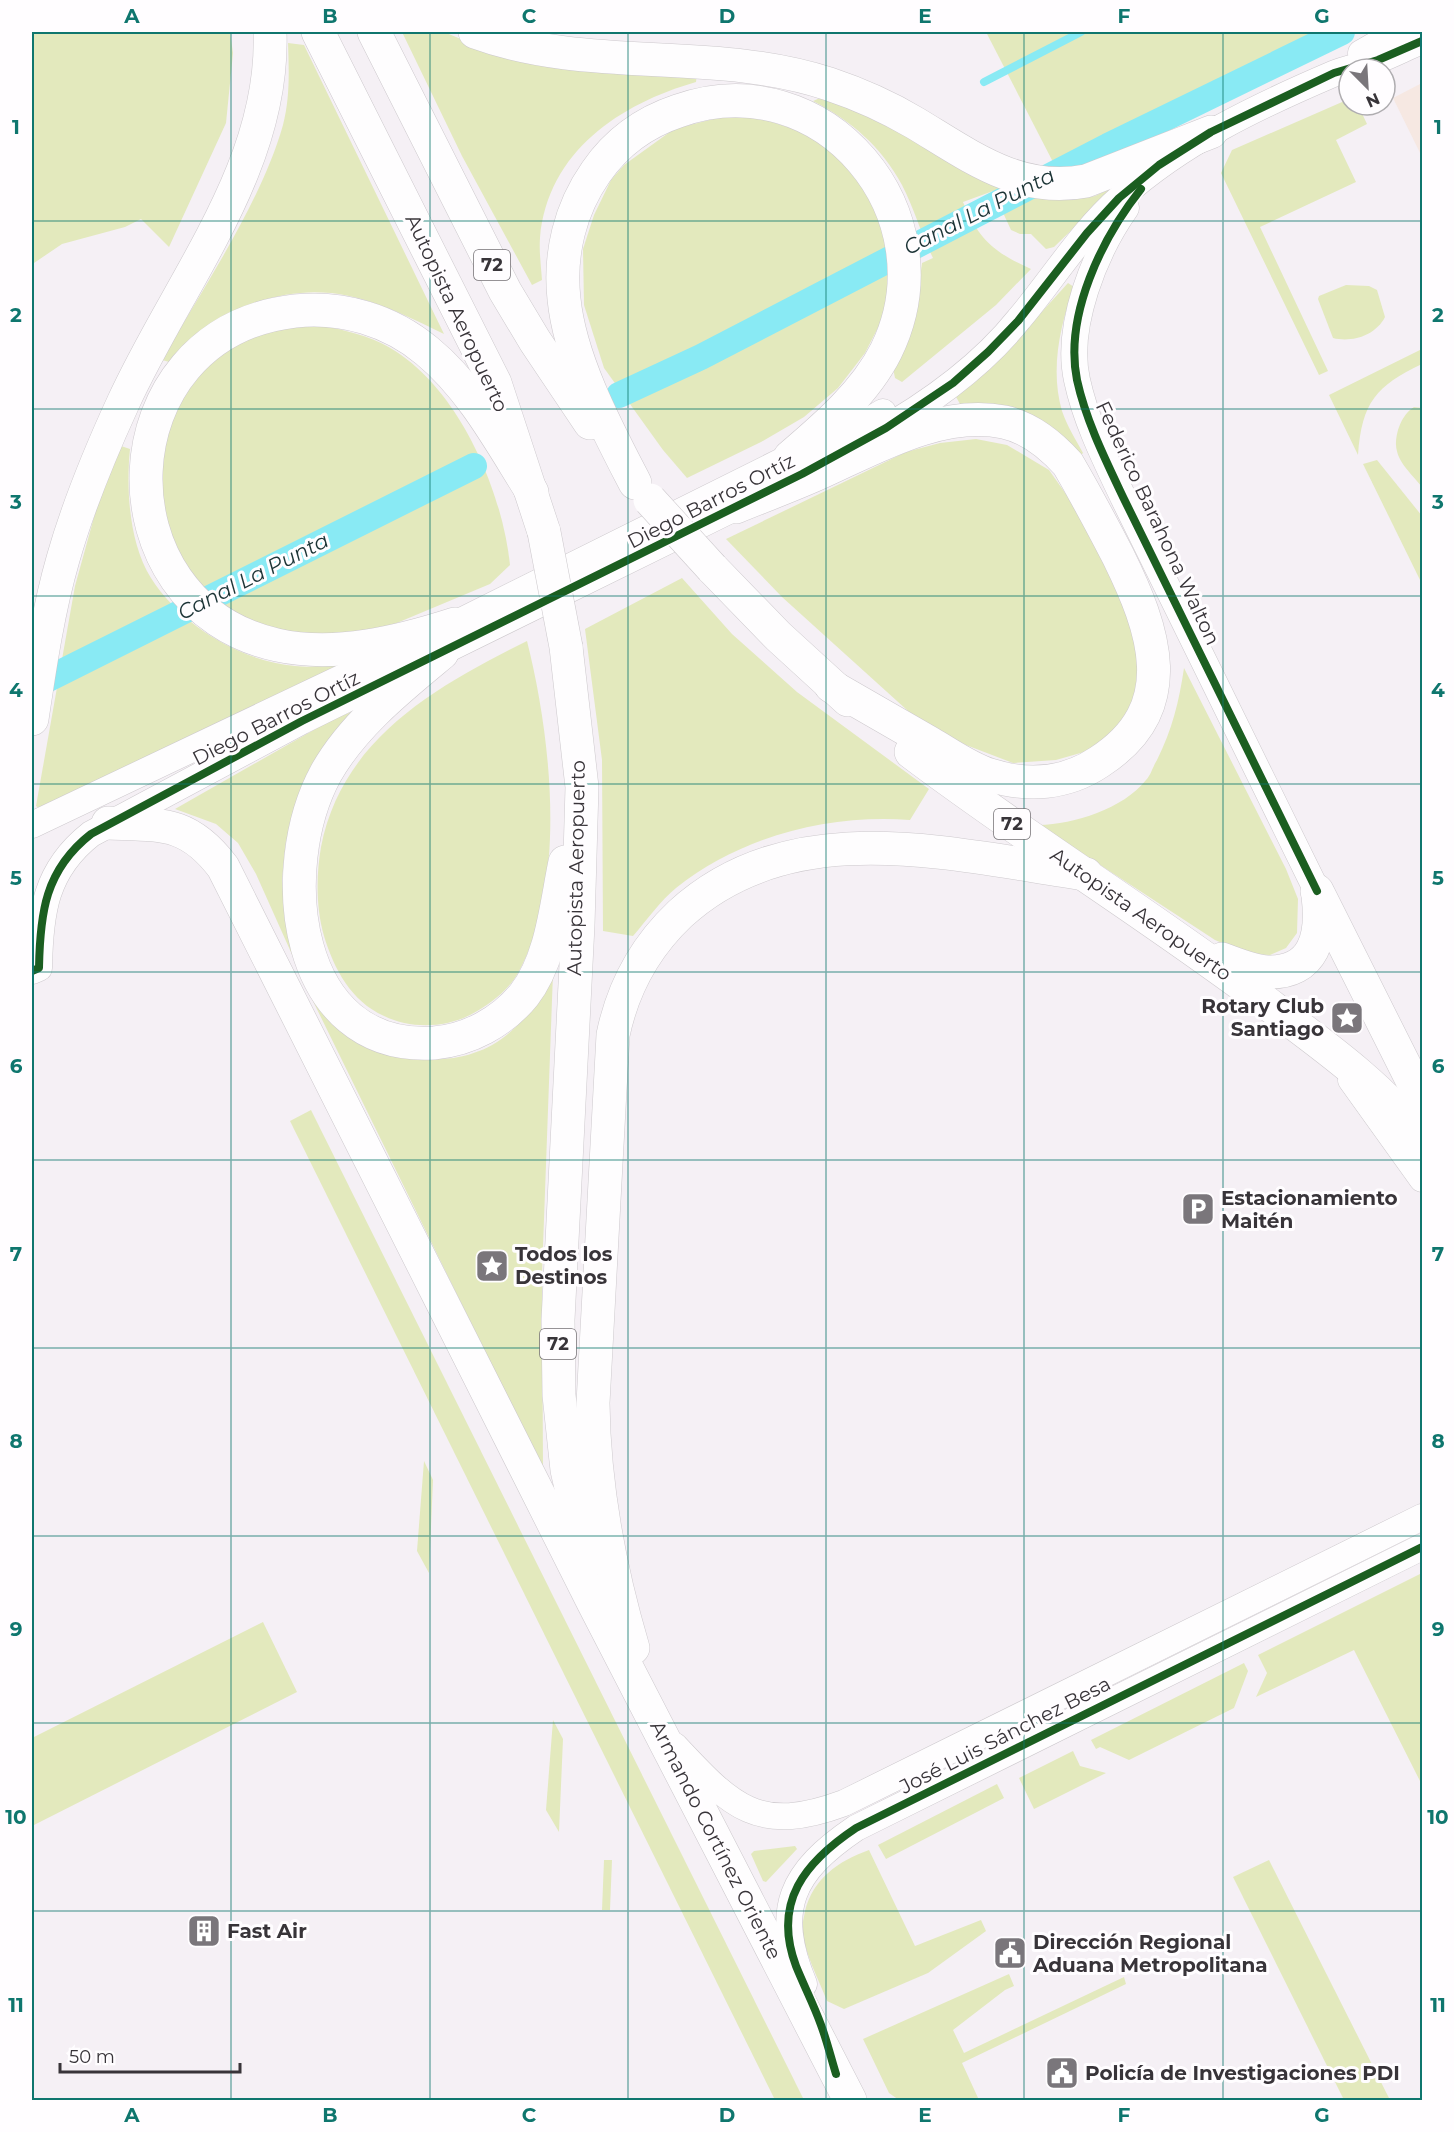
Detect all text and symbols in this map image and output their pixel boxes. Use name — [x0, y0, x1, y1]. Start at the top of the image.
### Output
text: A — [123, 4, 140, 28]
text: B — [322, 4, 338, 28]
text: C — [522, 4, 537, 28]
text: D — [719, 4, 735, 28]
text: E — [918, 4, 932, 28]
text: F — [1118, 4, 1131, 28]
text: G — [1314, 4, 1330, 28]
north arrow — [1337, 57, 1397, 117]
text: N — [1363, 89, 1383, 112]
text: 1 — [12, 115, 20, 139]
text: 1 — [1434, 115, 1442, 139]
water label: Canal La Punta — [899, 162, 1059, 260]
street label: Autopista Aeropuerto — [401, 210, 513, 416]
road number: 72 — [474, 250, 510, 280]
text: 2 — [10, 303, 22, 327]
text: 2 — [1432, 303, 1444, 327]
street label: Federico Barahona Walton — [1091, 397, 1225, 649]
street label: Diego Barros Ortíz — [623, 448, 799, 554]
text: 3 — [9, 490, 22, 514]
text: 3 — [1431, 490, 1444, 514]
water label: Canal La Punta — [173, 527, 333, 625]
street label: Diego Barros Ortíz — [188, 665, 364, 771]
text: 4 — [9, 678, 23, 702]
text: 4 — [1431, 678, 1445, 702]
street label: Autopista Aeropuerto — [562, 760, 590, 976]
road number: 72 — [994, 809, 1030, 839]
street label: Autopista Aeropuerto — [1046, 842, 1236, 986]
text: 5 — [10, 866, 22, 890]
text: 5 — [1432, 866, 1444, 890]
place label: Rotary Club Santiago — [1201, 994, 1324, 1041]
place icon: Rotary Club Santiago — [1329, 1000, 1365, 1036]
text: 6 — [10, 1054, 23, 1078]
text: 6 — [1432, 1054, 1445, 1078]
place label: Estacionamiento Maitén — [1221, 1186, 1398, 1233]
parking icon: Estacionamiento Maitén — [1180, 1191, 1216, 1227]
text: 7 — [10, 1242, 22, 1266]
place label: Todos los Destinos — [515, 1242, 613, 1289]
text: 7 — [1432, 1242, 1444, 1266]
place icon: Todos los Destinos — [474, 1248, 510, 1284]
road number: 72 — [540, 1329, 576, 1359]
text: 8 — [9, 1429, 23, 1453]
text: 8 — [1431, 1429, 1445, 1453]
text: 9 — [10, 1617, 22, 1641]
text: 9 — [1432, 1617, 1444, 1641]
street label: José Luis Sánchez Besa — [895, 1671, 1114, 1799]
street label: Armando Cortínez Oriente — [645, 1717, 787, 1963]
text: 10 — [5, 1805, 27, 1829]
text: 10 — [1427, 1805, 1449, 1829]
building icon: Fast Air — [186, 1913, 222, 1949]
place label: Fast Air — [227, 1919, 307, 1943]
place label: Dirección Regional Aduana Metropolitana — [1032, 1930, 1268, 1977]
public building icon: Dirección Regional Aduana Metropolitana — [992, 1935, 1028, 1971]
text: 11 — [8, 1993, 24, 2017]
text: 11 — [1430, 1993, 1446, 2017]
scale bar — [60, 2036, 240, 2074]
text: 50 m — [69, 2046, 115, 2068]
public building icon: Policía de Investigaciones PDI — [1044, 2055, 1080, 2091]
place label: Policía de Investigaciones PDI — [1085, 2061, 1400, 2085]
text: A — [123, 2103, 140, 2127]
text: B — [322, 2103, 338, 2127]
text: C — [522, 2103, 537, 2127]
text: D — [719, 2103, 735, 2127]
text: E — [918, 2103, 932, 2127]
text: F — [1118, 2103, 1131, 2127]
text: G — [1314, 2103, 1330, 2127]

